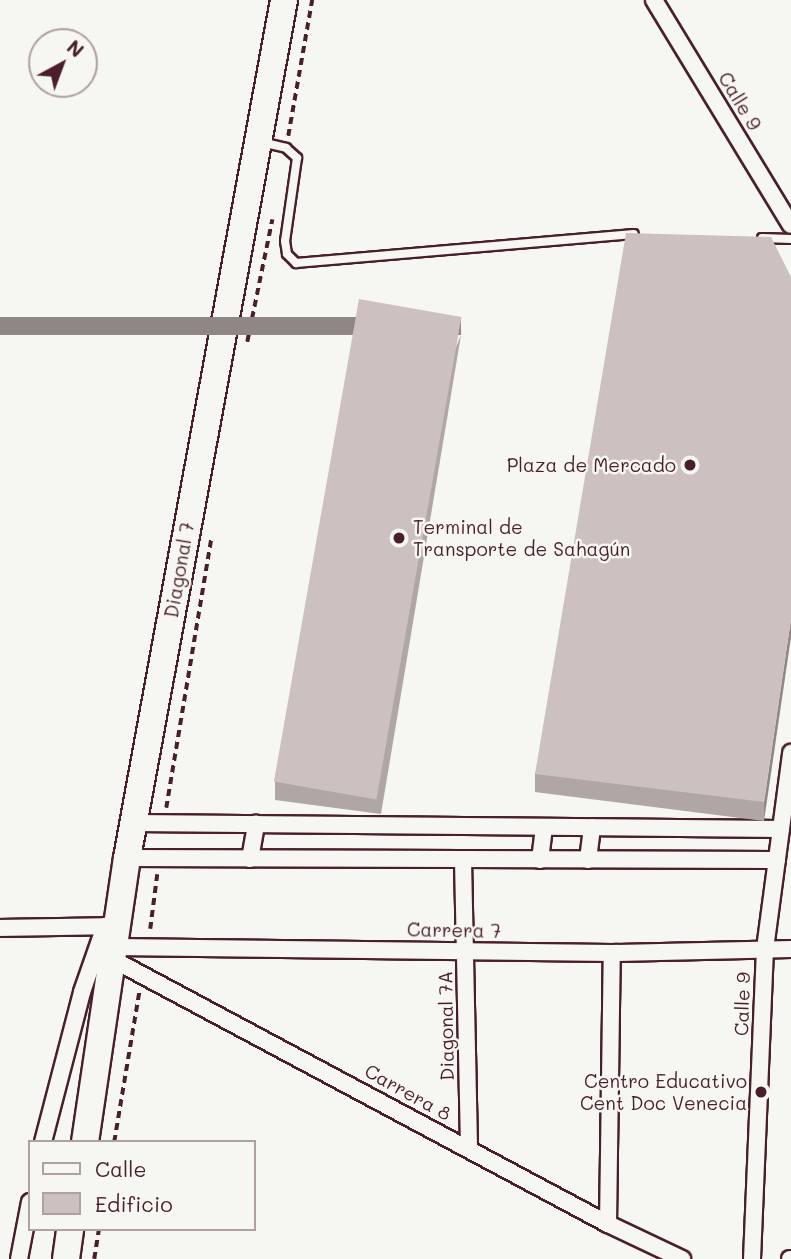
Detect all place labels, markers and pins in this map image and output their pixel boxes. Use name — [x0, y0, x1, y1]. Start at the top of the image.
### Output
place label: Plaza de Mercado — [507, 454, 676, 476]
marker: Plaza de Mercado — [682, 457, 698, 473]
place label: Terminal de Transporte de Sahagún — [413, 516, 630, 560]
marker: Terminal de Transporte de Sahagún — [391, 530, 407, 546]
place label: Centro Educativo Cent Doc Venecia — [580, 1070, 747, 1114]
marker: Centro Educativo Cent Doc Venecia — [753, 1084, 769, 1100]

